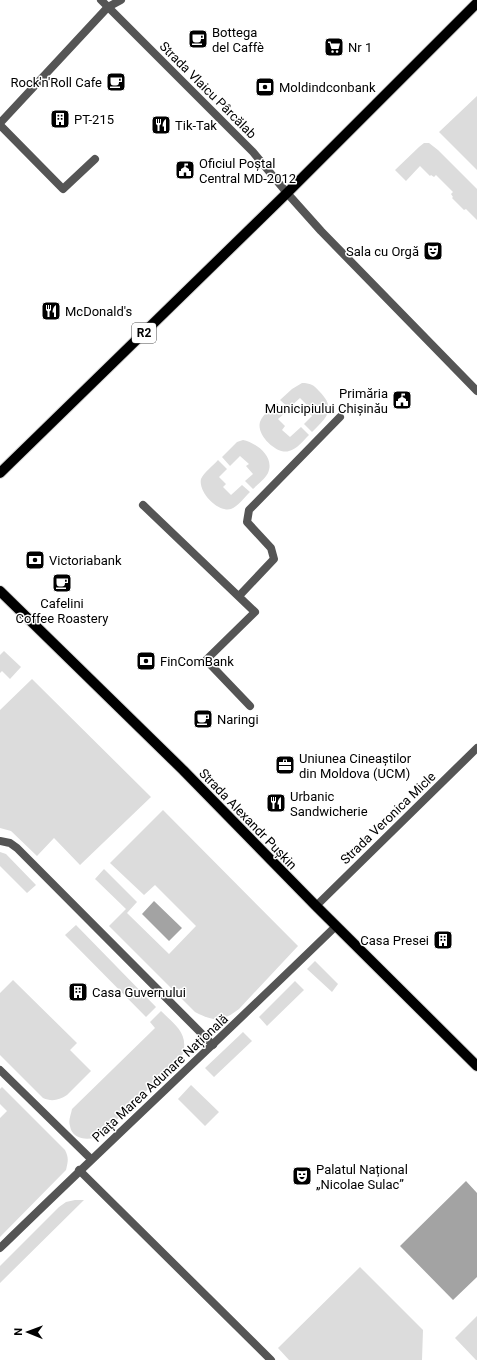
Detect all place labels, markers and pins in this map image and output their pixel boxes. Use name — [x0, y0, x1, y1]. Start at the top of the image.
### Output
place label: Bottega del Caffè — [212, 25, 264, 55]
cafe icon: Bottega del Caffè — [187, 28, 209, 50]
supermarket icon: Nr 1 — [323, 36, 345, 58]
place label: Nr 1 — [348, 40, 372, 55]
cafe icon: Rock'n'Roll Cafe — [105, 71, 127, 93]
place label: Rock'n'Roll Cafe — [10, 75, 102, 90]
bank icon: Moldindconbank — [254, 76, 276, 98]
place label: Moldindconbank — [279, 80, 376, 95]
building icon: PT-215 — [49, 108, 71, 130]
place label: PT-215 — [74, 112, 114, 127]
restaurant icon: Tik-Tak — [150, 114, 172, 136]
place label: Tik-Tak — [175, 118, 217, 133]
place label: Oficiul Poștal Central MD-2012 — [199, 156, 296, 186]
public building icon: Oficiul Poștal Central MD-2012 — [174, 159, 196, 181]
theatre icon: Sala cu Orgă — [422, 240, 444, 262]
place label: Sala cu Orgă — [346, 244, 419, 259]
restaurant icon: McDonald's — [40, 300, 62, 322]
place label: McDonald's — [65, 304, 133, 319]
place label: Primăria Municipiului Chișinău — [265, 386, 388, 417]
public building icon: Primăria Municipiului Chișinău — [391, 389, 413, 411]
bank icon: Victoriabank — [24, 549, 46, 571]
place label: Victoriabank — [49, 553, 122, 568]
cafe icon: Cafelini Coffee Roastery — [51, 572, 73, 594]
place label: Cafelini Coffee Roastery — [16, 596, 108, 626]
bank icon: FinComBank — [135, 650, 157, 672]
place label: FinComBank — [160, 654, 234, 669]
cafe icon: Naringi — [192, 708, 214, 730]
place label: Naringi — [217, 712, 259, 727]
place label: Uniunea Cineaștilor din Moldova (UCM) — [299, 751, 412, 781]
office icon: Uniunea Cineaștilor din Moldova (UCM) — [274, 754, 296, 776]
place label: Urbanic Sandwicherie — [290, 789, 368, 819]
restaurant icon: Urbanic Sandwicherie — [265, 792, 287, 814]
building icon: Casa Presei — [432, 929, 454, 951]
place label: Casa Presei — [360, 933, 429, 948]
building icon: Casa Guvernului — [67, 981, 89, 1003]
place label: Casa Guvernului — [92, 985, 186, 1000]
place label: Palatul Național „Nicolae Sulac” — [316, 1162, 408, 1192]
theatre icon: Palatul Național „Nicolae Sulac” — [291, 1165, 313, 1187]

